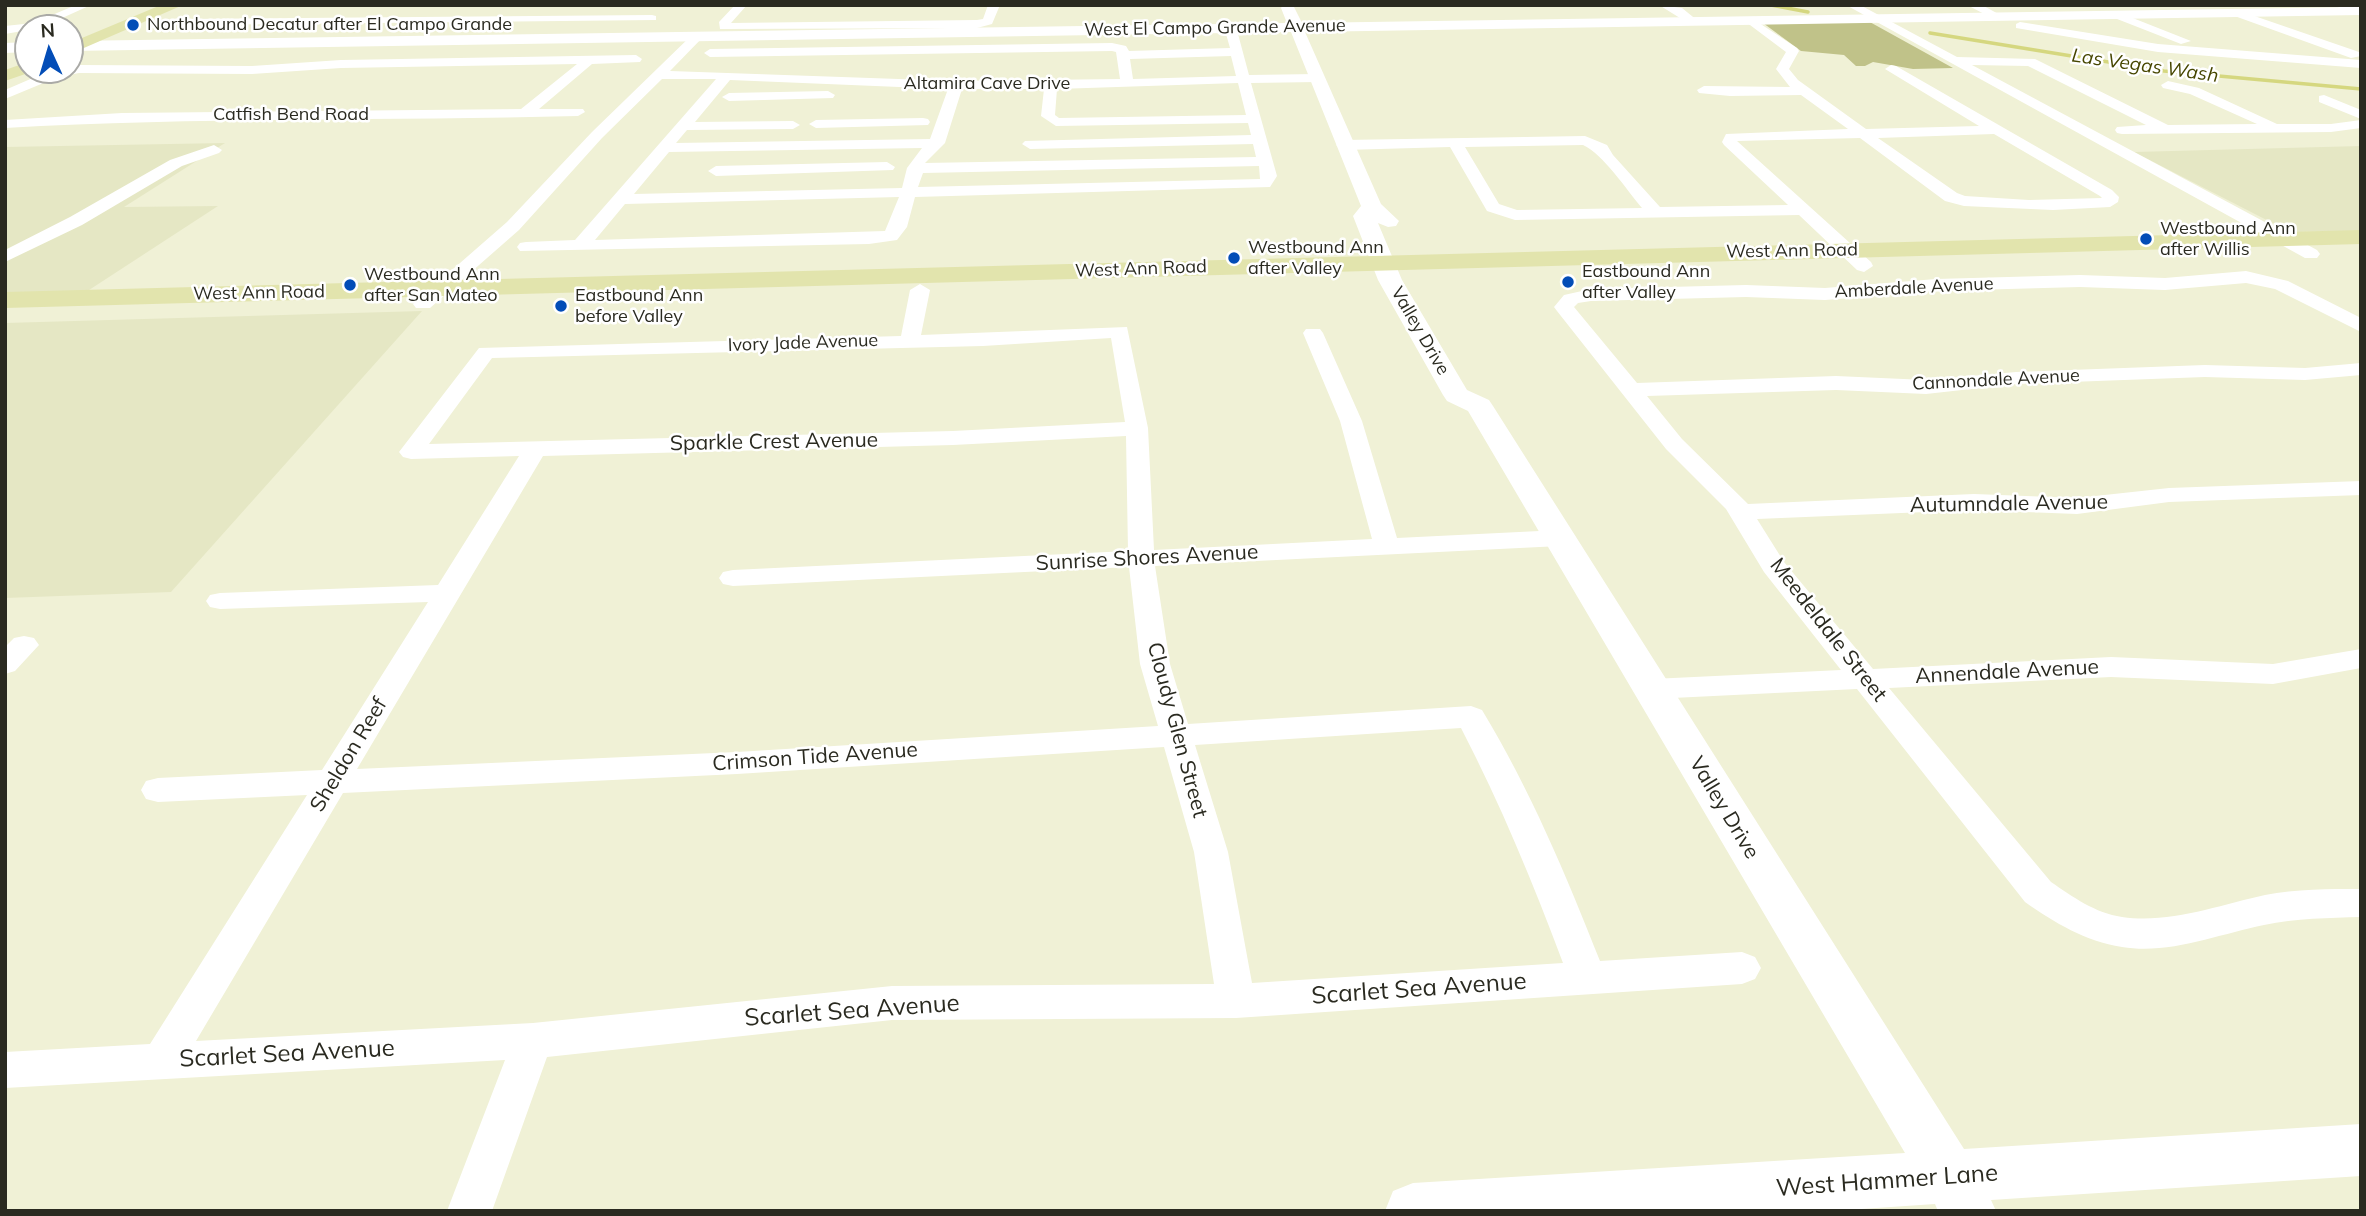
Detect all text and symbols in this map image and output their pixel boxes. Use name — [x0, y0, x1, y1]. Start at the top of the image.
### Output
north arrow — [14, 14, 84, 84]
place label: Northbound Decatur after El Campo Grande — [147, 14, 512, 36]
street label: West El Campo Grande Avenue — [1084, 15, 1346, 41]
marker: Northbound Decatur after El Campo Grande — [125, 17, 141, 33]
text: N — [40, 18, 56, 43]
water label: Las Vegas Wash — [2070, 44, 2220, 88]
street label: Altamira Cave Drive — [904, 73, 1070, 95]
street label: Catfish Bend Road — [213, 104, 369, 126]
place label: Westbound Ann after Willis — [2160, 218, 2296, 260]
marker: Westbound Ann after Willis — [2138, 231, 2154, 247]
place label: Westbound Ann after Valley — [1248, 237, 1384, 280]
street label: West Ann Road — [1726, 239, 1858, 263]
marker: Westbound Ann after Valley — [1226, 250, 1242, 266]
street label: West Ann Road — [1075, 256, 1207, 282]
place label: Eastbound Ann after Valley — [1582, 261, 1710, 304]
place label: Westbound Ann after San Mateo — [364, 264, 500, 306]
street label: Amberdale Avenue — [1834, 273, 1994, 303]
marker: Eastbound Ann after Valley — [1560, 274, 1576, 290]
marker: Westbound Ann after San Mateo — [342, 277, 358, 293]
street label: West Ann Road — [193, 281, 325, 305]
street label: Valley Drive — [1386, 283, 1454, 379]
place label: Eastbound Ann before Valley — [575, 285, 703, 328]
marker: Eastbound Ann before Valley — [553, 298, 569, 314]
street label: Ivory Jade Avenue — [727, 330, 879, 356]
street label: Cannondale Avenue — [1912, 365, 2080, 395]
street label: Sparkle Crest Avenue — [670, 428, 878, 456]
street label: Autumndale Avenue — [1910, 490, 2108, 518]
street label: Sunrise Shores Avenue — [1035, 540, 1259, 576]
street label: Meedeldale Street — [1764, 553, 1892, 707]
street label: Cloudy Glen Street — [1141, 640, 1213, 820]
street label: Annendale Avenue — [1914, 655, 2100, 689]
street label: Sheldon Reef — [305, 693, 393, 817]
street label: Crimson Tide Avenue — [711, 737, 919, 777]
street label: Valley Drive — [1684, 752, 1764, 864]
street label: Scarlet Sea Avenue — [1310, 967, 1528, 1011]
street label: Scarlet Sea Avenue — [743, 989, 961, 1033]
street label: Scarlet Sea Avenue — [179, 1034, 395, 1074]
street label: West Hammer Lane — [1775, 1159, 1999, 1203]

